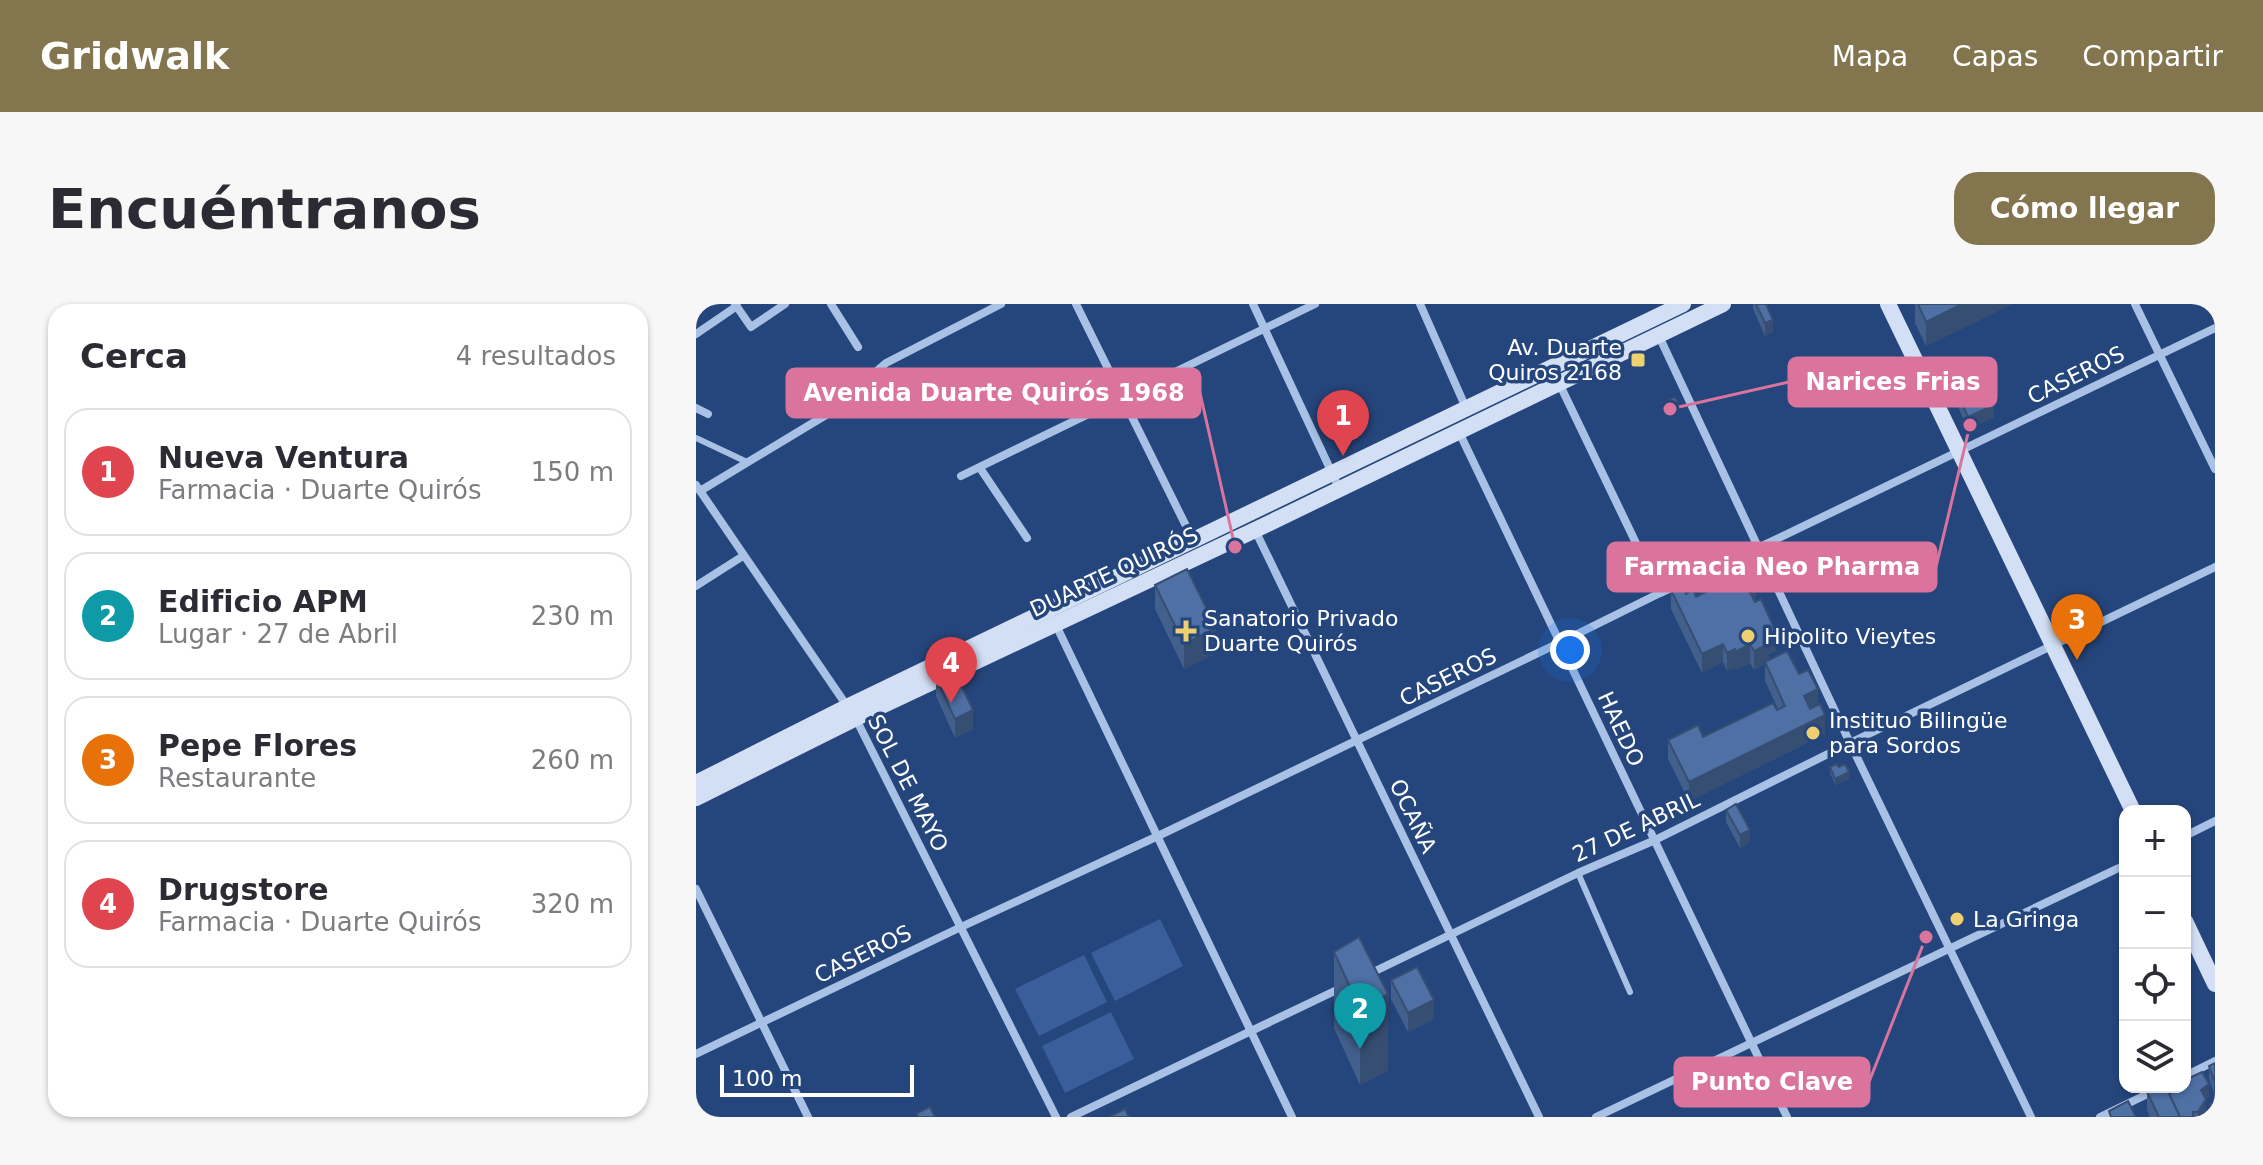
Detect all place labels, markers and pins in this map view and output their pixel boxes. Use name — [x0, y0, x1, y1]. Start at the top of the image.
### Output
place label: Av. Duarte Quiros 2168 — [1488, 335, 1622, 385]
marker: Av. Duarte Quiros 2168 — [1629, 351, 1647, 369]
callout: Narices Frias — [1789, 358, 1996, 406]
callout: Avenida Duarte Quirós 1968 — [787, 369, 1200, 417]
pin: 1 — [1317, 390, 1369, 456]
callout: Farmacia Neo Pharma — [1608, 543, 1936, 591]
pin: 3 — [2051, 594, 2103, 660]
place label: Sanatorio Privado Duarte Quirós — [1204, 606, 1399, 656]
marker: Sanatorio Privado Duarte Quirós — [1175, 620, 1197, 642]
place label: Hipolito Vieytes — [1764, 624, 1936, 649]
marker: Hipolito Vieytes — [1739, 627, 1757, 645]
pin: 4 — [925, 637, 977, 703]
place label: Instituo Bilingüe para Sordos — [1829, 708, 2007, 758]
marker: Instituo Bilingüe para Sordos — [1804, 724, 1822, 742]
place label: La Gringa — [1973, 907, 2079, 932]
marker: La Gringa — [1948, 910, 1966, 928]
pin: 2 — [1334, 983, 1386, 1049]
callout: Punto Clave — [1675, 1058, 1869, 1106]

